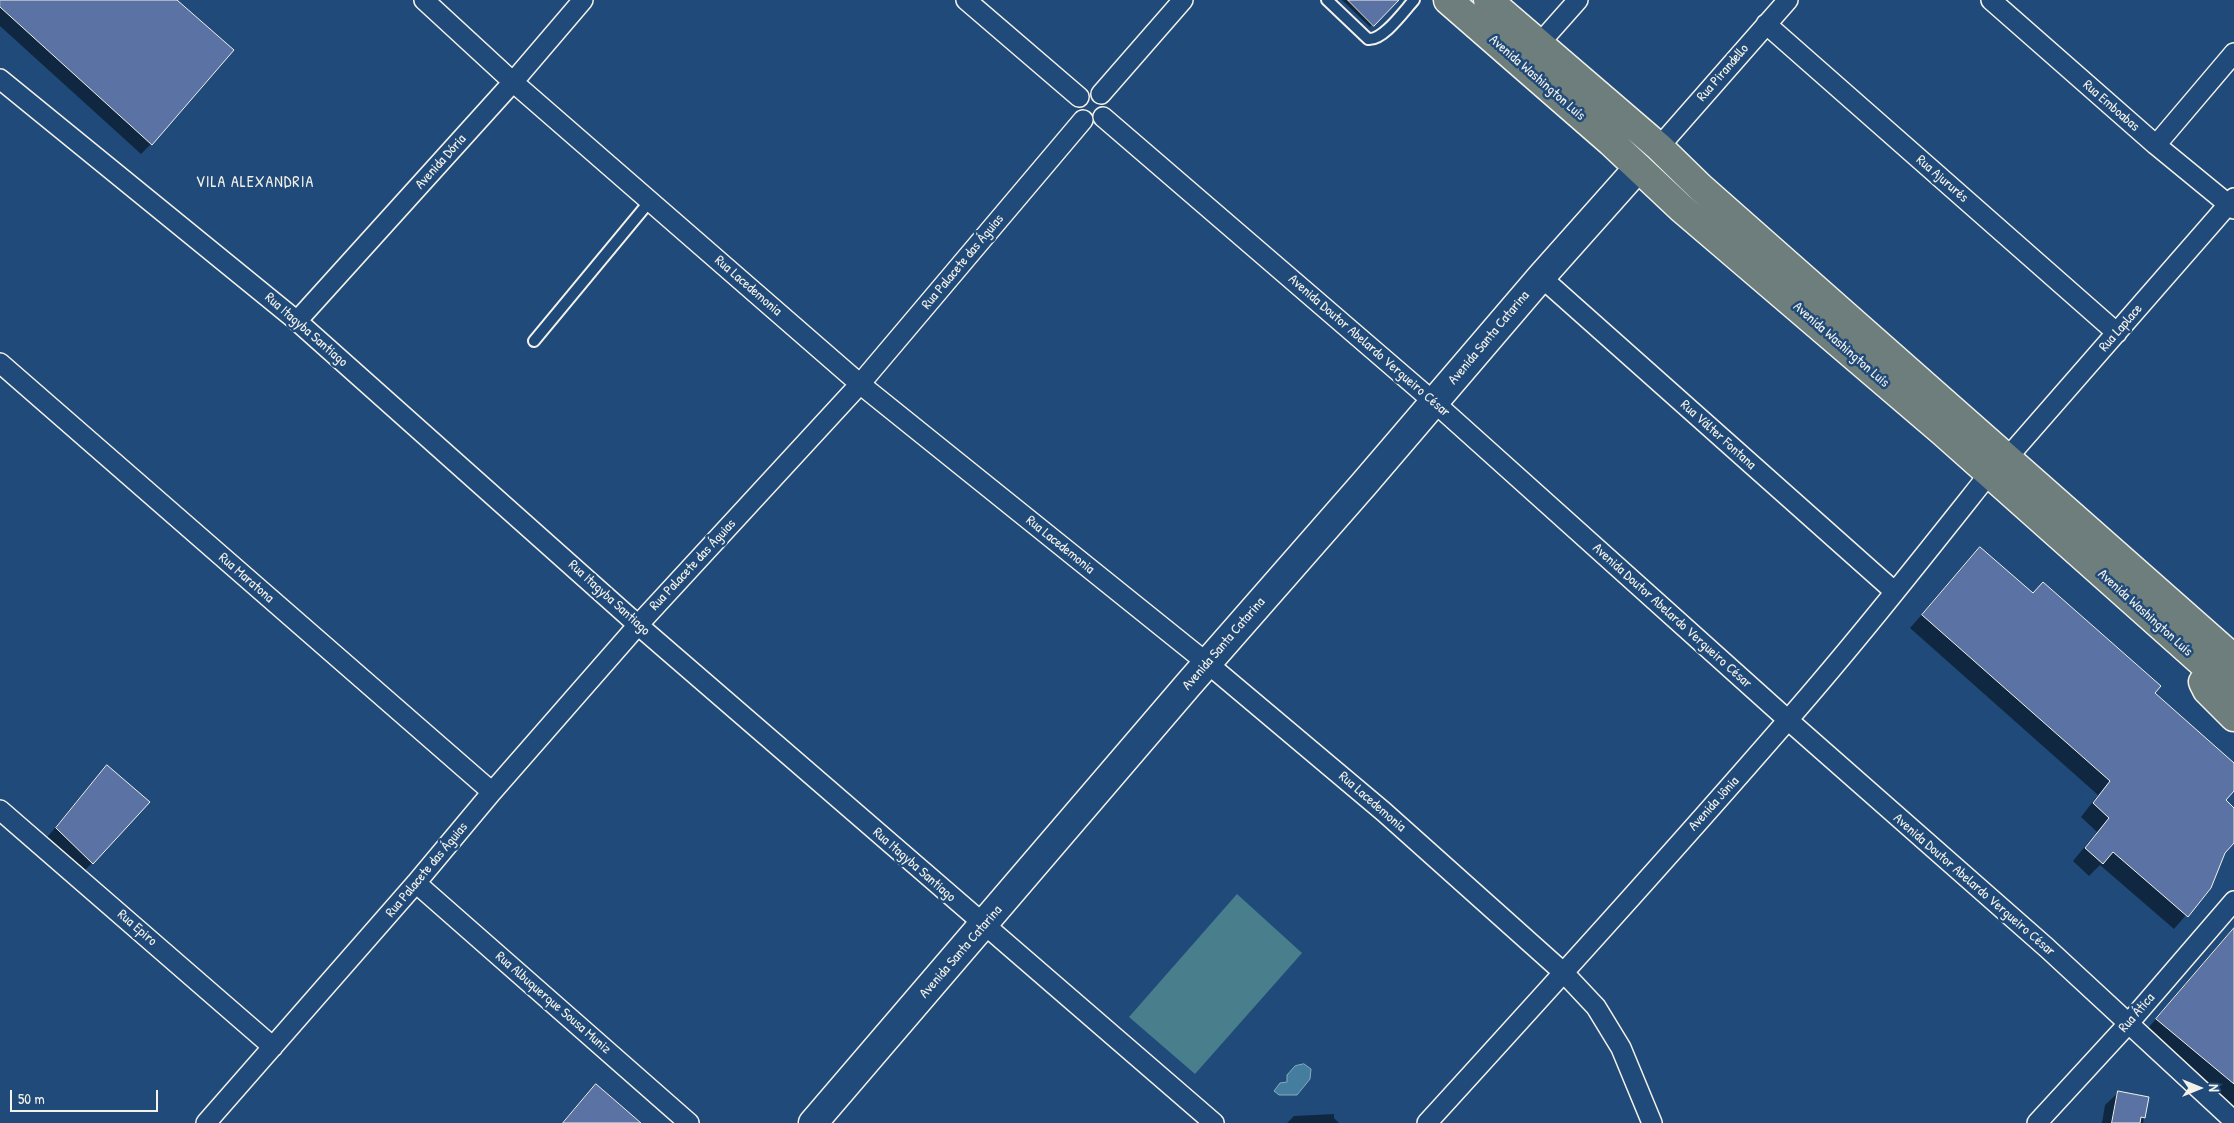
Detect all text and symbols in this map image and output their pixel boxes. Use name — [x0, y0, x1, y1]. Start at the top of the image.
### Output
street label: Avenida Washington Luís — [1485, 32, 1589, 124]
street label: Rua Pirandello — [1694, 41, 1752, 105]
street label: Rua Emboabas — [2079, 77, 2143, 135]
street label: Avenida Dória — [412, 131, 470, 193]
street label: Rua Ajururés — [1912, 152, 1972, 206]
district label: VILA ALEXANDRIA — [194, 173, 316, 193]
street label: Rua Palacete das Águias — [918, 211, 1008, 313]
street label: Rua Lacedemonia — [711, 252, 785, 320]
street label: Avenida Doutor Abelardo Vergueiro César — [1285, 271, 1453, 421]
street label: Avenida Santa Catarina — [1445, 288, 1533, 388]
street label: Rua Itagyba Santiago — [261, 289, 351, 371]
street label: Avenida Washington Luís — [1789, 299, 1893, 391]
street label: Rua Laplace — [2096, 301, 2146, 355]
street label: Rua Válter Fontana — [1677, 397, 1759, 473]
street label: Rua Lacedemonia — [1022, 512, 1098, 578]
street label: Rua Palacete das Águias — [646, 516, 740, 614]
street label: Avenida Doutor Abelardo Vergueiro César — [1589, 540, 1755, 692]
street label: Rua Maratona — [215, 549, 277, 607]
street label: Rua Itagyba Santiago — [565, 557, 653, 639]
street label: Avenida Washington Luís — [2094, 566, 2196, 660]
street label: Avenida Santa Catarina — [1179, 594, 1269, 694]
street label: Rua Lacedemonia — [1335, 768, 1409, 836]
street label: Avenida Jônia — [1685, 773, 1743, 835]
street label: Avenida Doutor Abelardo Vergueiro César — [1890, 810, 2058, 960]
street label: Rua Palacete das Águias — [382, 819, 472, 921]
street label: Rua Itagyba Santiago — [869, 824, 959, 906]
street label: Avenida Santa Catarina — [916, 902, 1006, 1002]
street label: Rua Epiro — [114, 906, 160, 950]
street label: Rua Albuquerque Sousa Muniz — [492, 948, 614, 1058]
street label: Rua Ática — [2115, 990, 2159, 1036]
north arrow — [2174, 1063, 2224, 1113]
scale bar — [12, 1080, 160, 1112]
text: N — [2205, 1084, 2224, 1092]
text: 50 m — [18, 1088, 45, 1109]

